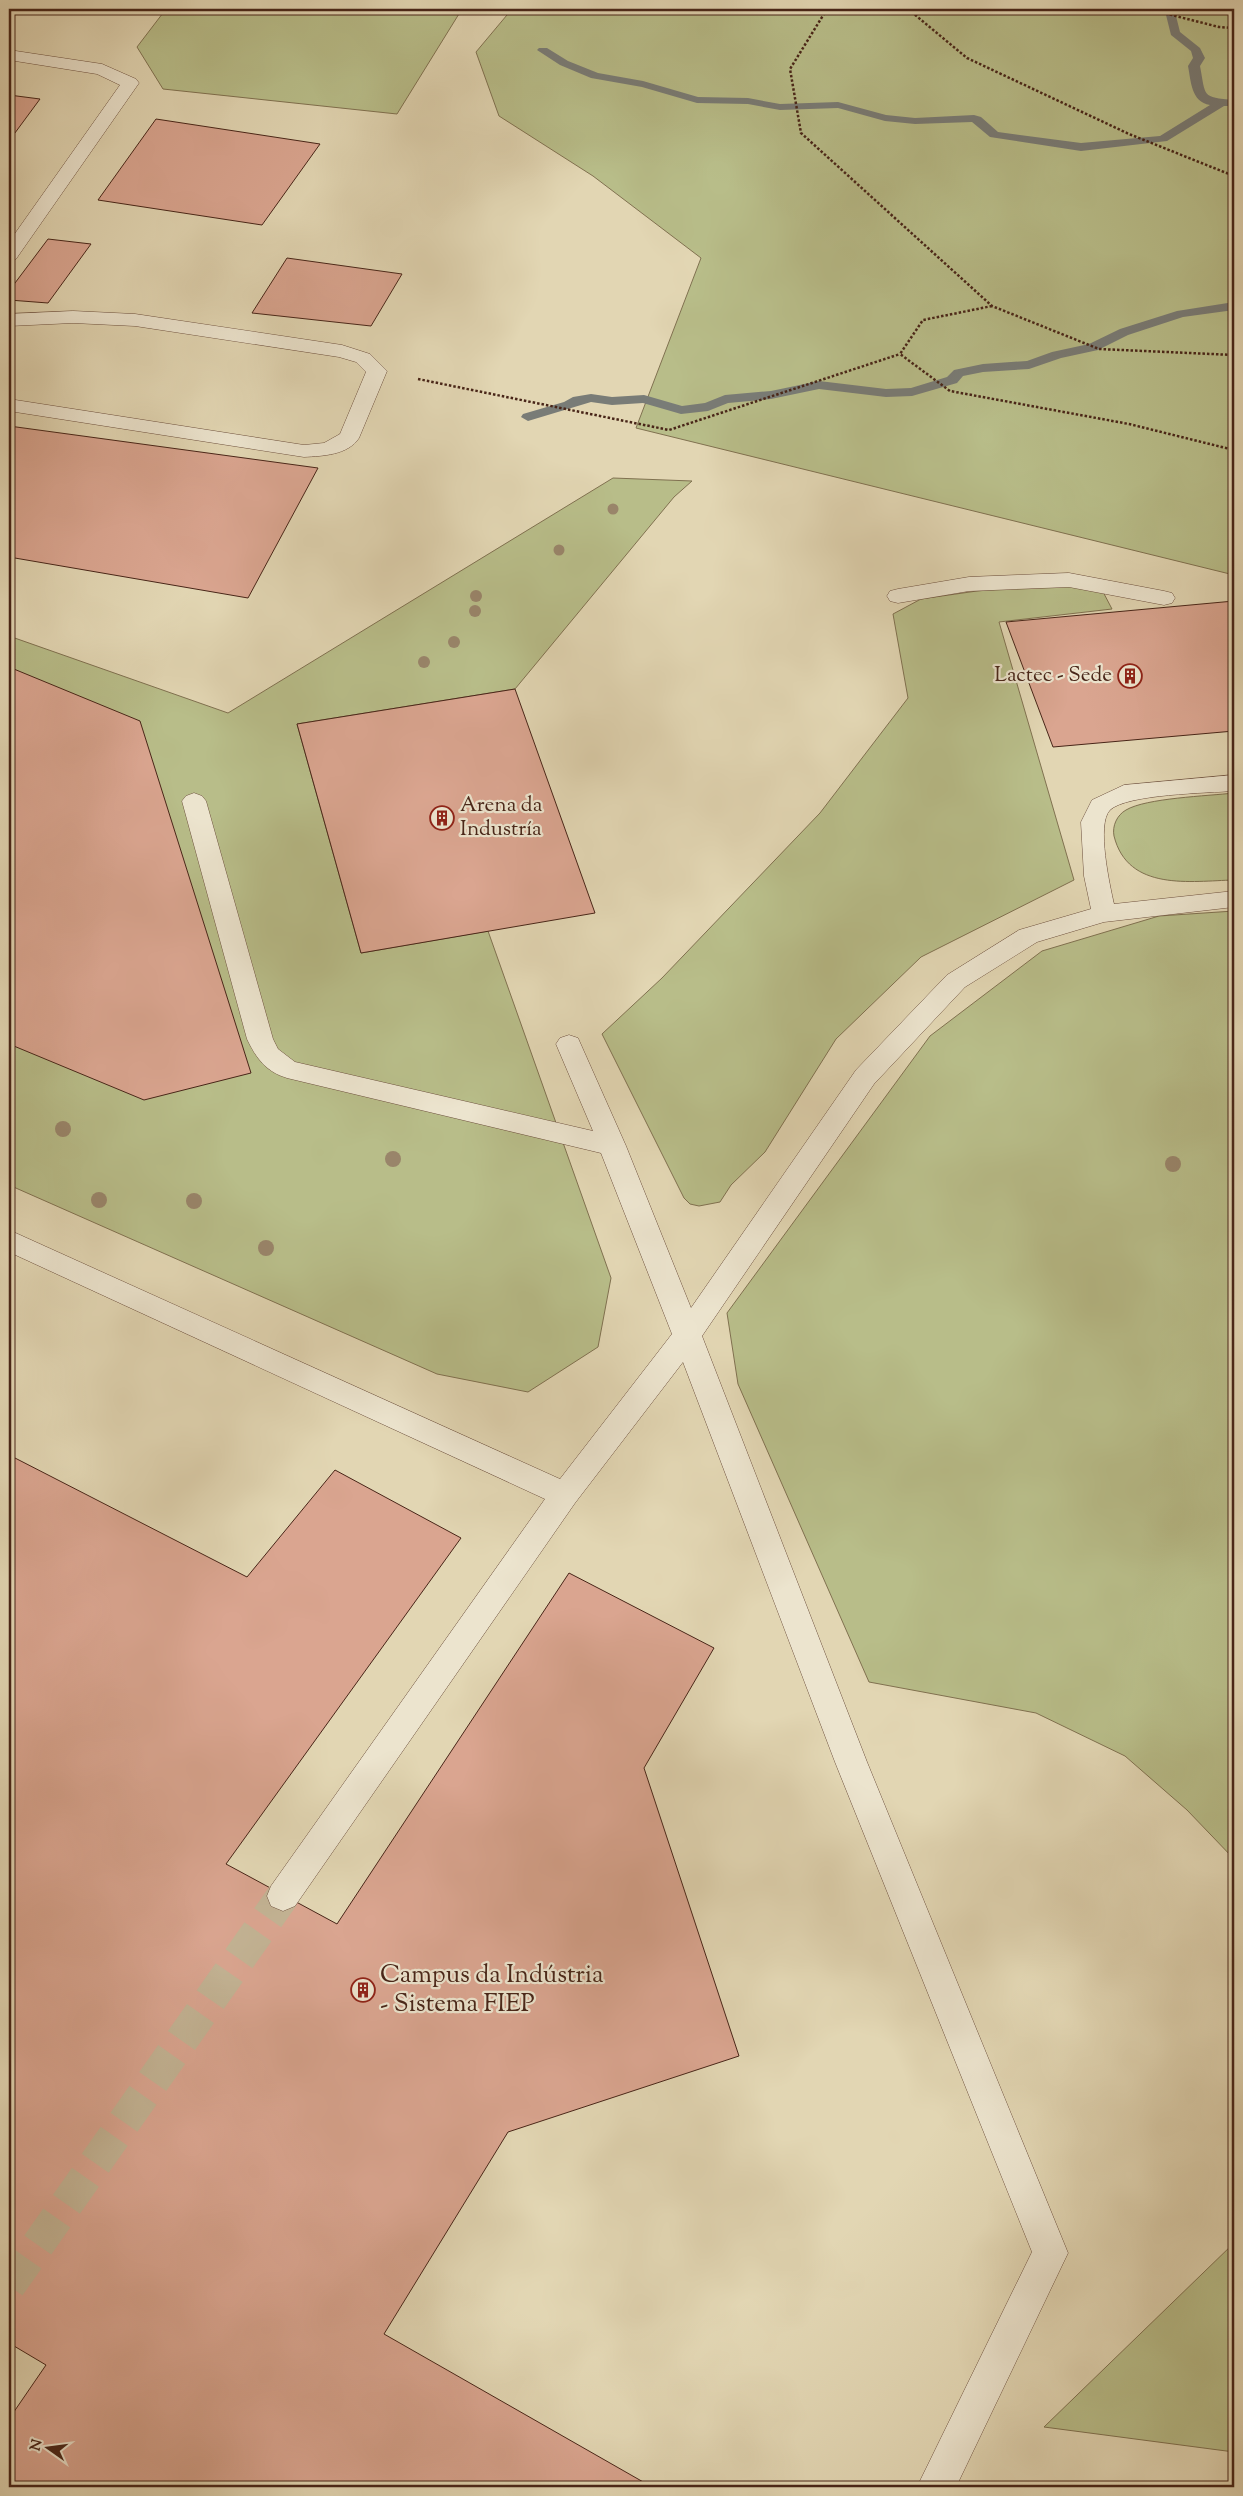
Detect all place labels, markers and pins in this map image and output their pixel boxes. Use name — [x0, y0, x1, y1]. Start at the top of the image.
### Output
place label: Lactec - Sede — [994, 661, 1112, 691]
building icon: Lactec - Sede — [1117, 663, 1143, 689]
place label: Arena da Industría — [460, 791, 543, 845]
building icon: Arena da Industría — [429, 805, 455, 831]
place label: Campus da Indústria - Sistema FIEP — [380, 1958, 604, 2023]
building icon: Campus da Indústria - Sistema FIEP — [350, 1977, 376, 2003]

